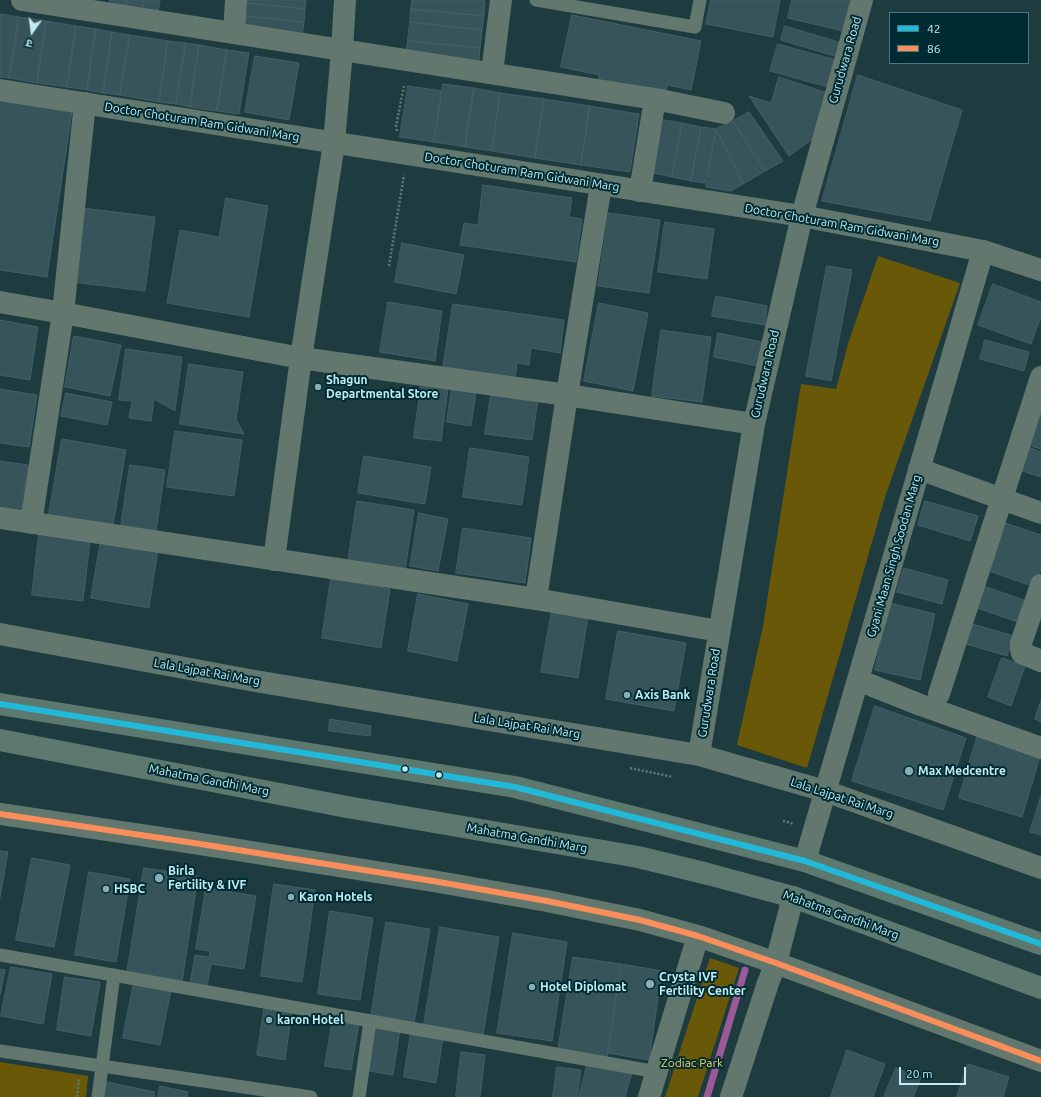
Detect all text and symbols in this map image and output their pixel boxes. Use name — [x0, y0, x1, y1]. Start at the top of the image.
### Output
north arrow — [12, 12, 52, 52]
legend — [889, 12, 1029, 64]
street label: Gurudwara Road — [826, 15, 864, 105]
text: 42 — [927, 22, 941, 35]
text: उ — [25, 37, 34, 50]
text: 86 — [927, 42, 941, 55]
street label: Doctor Choturam Ram Gidwani Marg — [103, 99, 301, 145]
street label: Doctor Choturam Ram Gidwani Marg — [423, 149, 621, 195]
street label: Doctor Choturam Ram Gidwani Marg — [744, 201, 940, 249]
street label: Gurudwara Road — [748, 329, 782, 419]
place label: Shagun Departmental Store — [326, 373, 439, 401]
marker: Shagun Departmental Store — [313, 382, 323, 392]
street label: Gyani Maan Singh Soodan Marg — [864, 473, 924, 639]
street label: Gurudwara Road — [695, 648, 723, 738]
street label: Lala Lajpat Rai Marg — [153, 656, 261, 688]
place label: Axis Bank — [635, 688, 690, 702]
marker: Axis Bank — [622, 690, 632, 700]
street label: Lala Lajpat Rai Marg — [473, 710, 581, 742]
street label: Mahatma Gandhi Marg — [148, 761, 270, 799]
unlabelled marker — [400, 764, 410, 774]
place label: Max Medcentre — [918, 764, 1006, 778]
marker: Max Medcentre — [903, 765, 915, 777]
unlabelled marker — [434, 770, 444, 780]
street label: Lala Lajpat Rai Marg — [789, 775, 895, 821]
street label: Mahatma Gandhi Marg — [466, 820, 588, 856]
place label: Birla Fertility & IVF — [168, 864, 246, 892]
marker: Birla Fertility & IVF — [153, 872, 165, 884]
place label: HSBC — [114, 882, 145, 896]
marker: HSBC — [101, 884, 111, 894]
street label: Mahatma Gandhi Marg — [781, 887, 901, 943]
place label: Karon Hotels — [299, 890, 372, 904]
marker: Karon Hotels — [286, 892, 296, 902]
place label: Crysta IVF Fertility Center — [659, 970, 746, 998]
marker: Crysta IVF Fertility Center — [644, 978, 656, 990]
place label: Hotel Diplomat — [540, 980, 626, 994]
marker: Hotel Diplomat — [527, 982, 537, 992]
place label: karon Hotel — [277, 1013, 344, 1027]
marker: karon Hotel — [264, 1015, 274, 1025]
park label: Zodiac Park — [661, 1056, 723, 1070]
scale bar — [901, 1059, 968, 1085]
text: 20 m — [906, 1067, 933, 1080]

